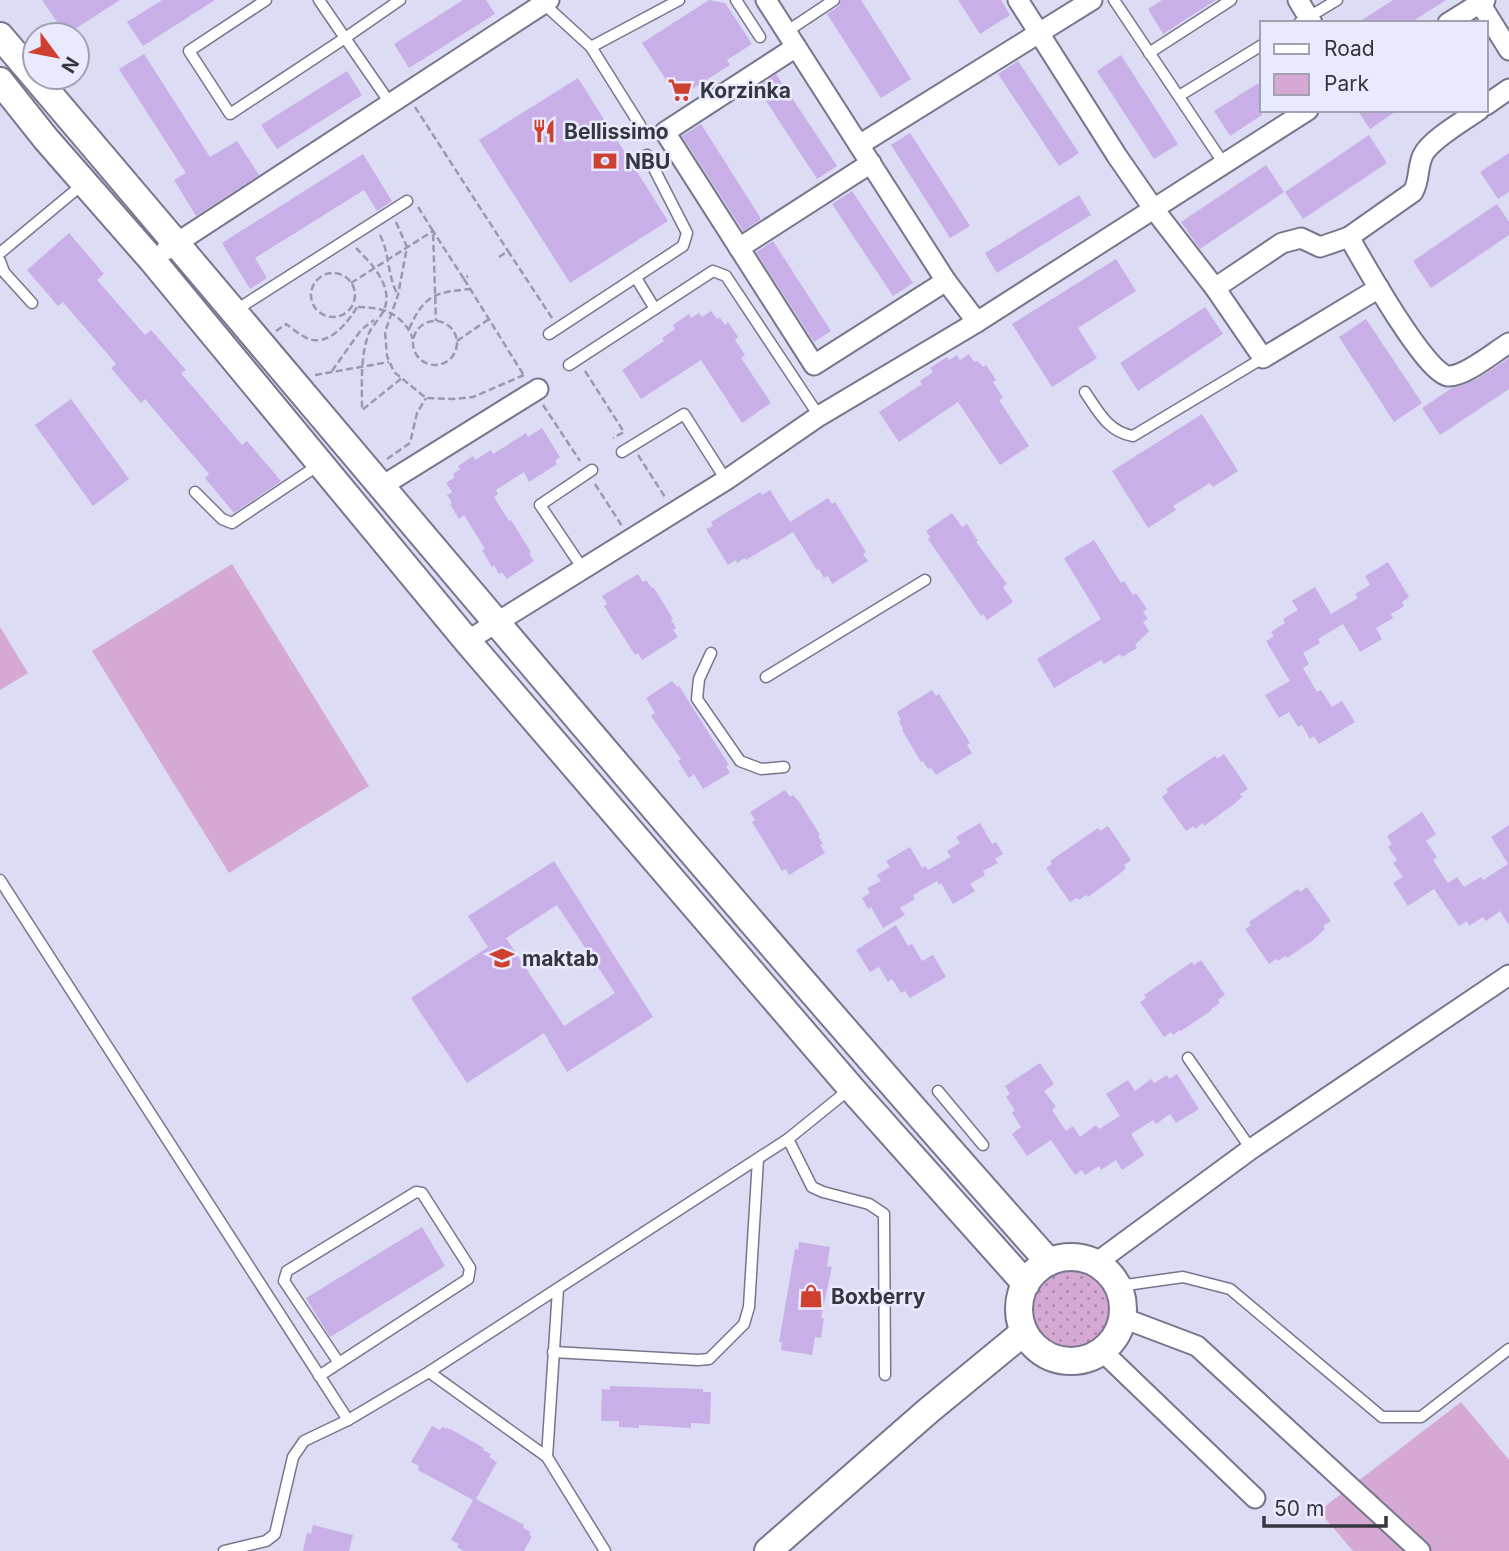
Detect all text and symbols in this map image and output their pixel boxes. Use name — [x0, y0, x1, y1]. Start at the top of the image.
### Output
north arrow — [21, 21, 91, 91]
legend — [1260, 21, 1488, 112]
text: Road — [1324, 36, 1375, 61]
text: N — [56, 53, 84, 77]
text: Park — [1324, 71, 1369, 96]
supermarket icon: Korzinka — [666, 76, 694, 104]
place label: Korzinka — [700, 78, 791, 103]
restaurant icon: Bellissimo — [530, 117, 558, 145]
place label: Bellissimo — [564, 119, 669, 144]
bank icon: NBU — [591, 147, 619, 175]
place label: NBU — [625, 149, 670, 174]
school or university icon: maktab — [488, 944, 516, 972]
place label: maktab — [522, 946, 599, 971]
shop icon: Boxberry — [797, 1282, 825, 1310]
place label: Boxberry — [831, 1284, 926, 1309]
scale bar — [1264, 1484, 1386, 1528]
text: 50 m — [1274, 1496, 1324, 1521]

